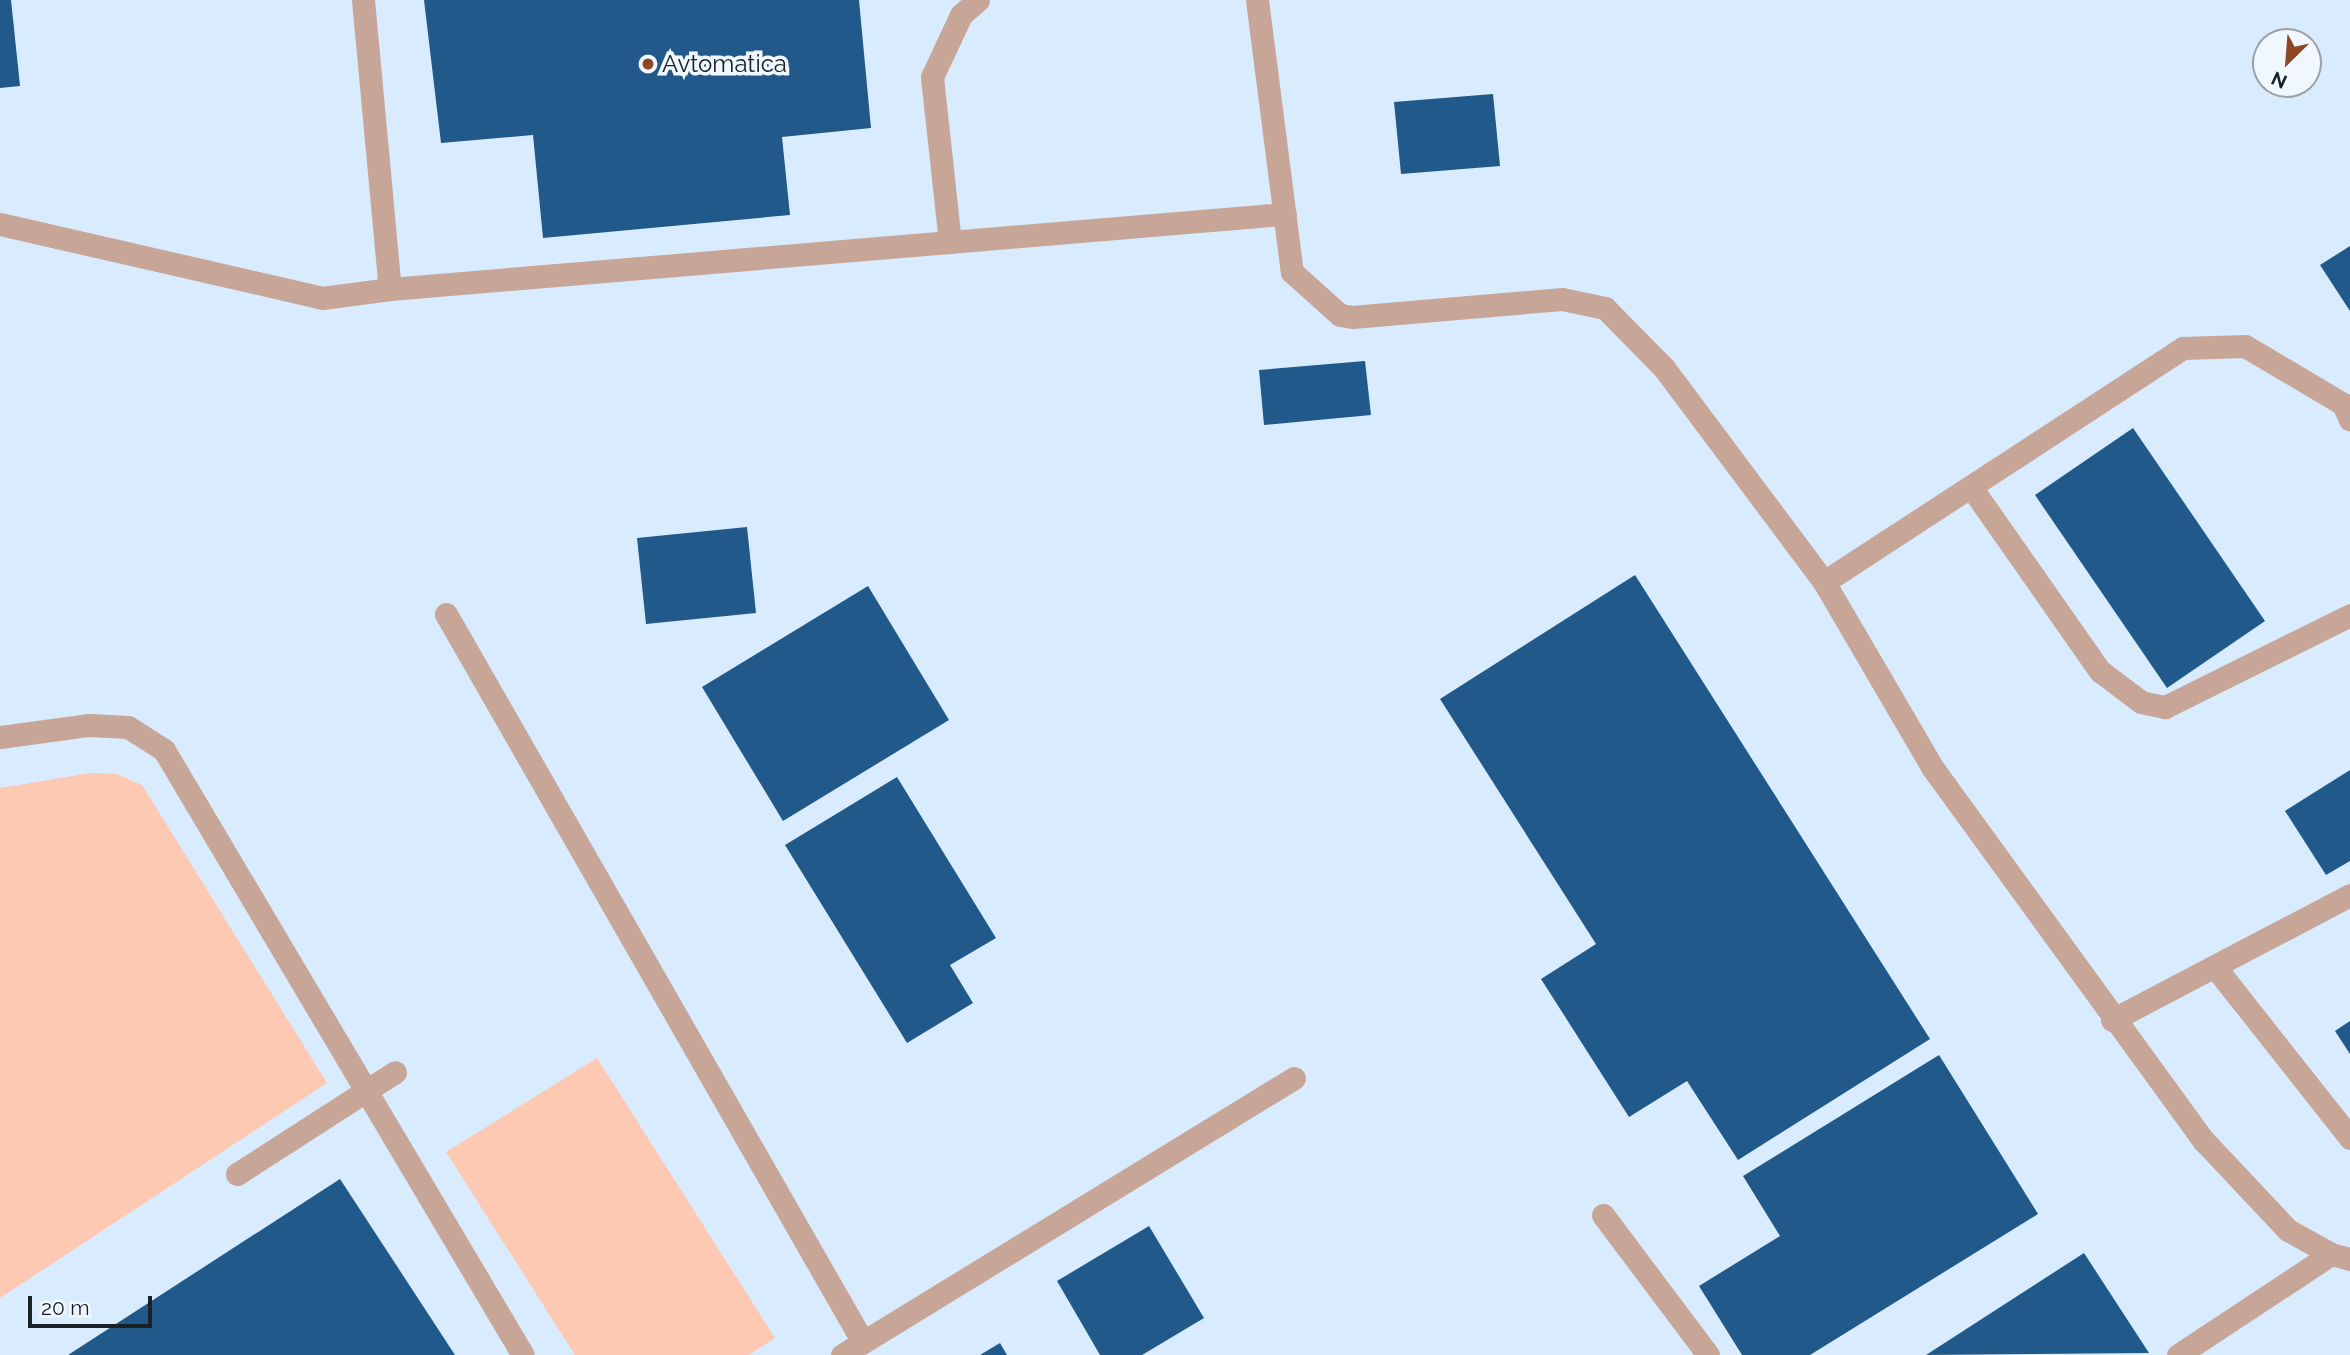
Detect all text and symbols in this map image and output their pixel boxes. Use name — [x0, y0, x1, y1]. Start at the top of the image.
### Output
north arrow — [2252, 28, 2322, 98]
place label: Avtomatica — [662, 50, 787, 78]
marker: Avtomatica — [640, 56, 656, 72]
text: N — [2268, 67, 2290, 93]
scale bar — [32, 1282, 156, 1326]
text: 20 m — [41, 1295, 89, 1320]

